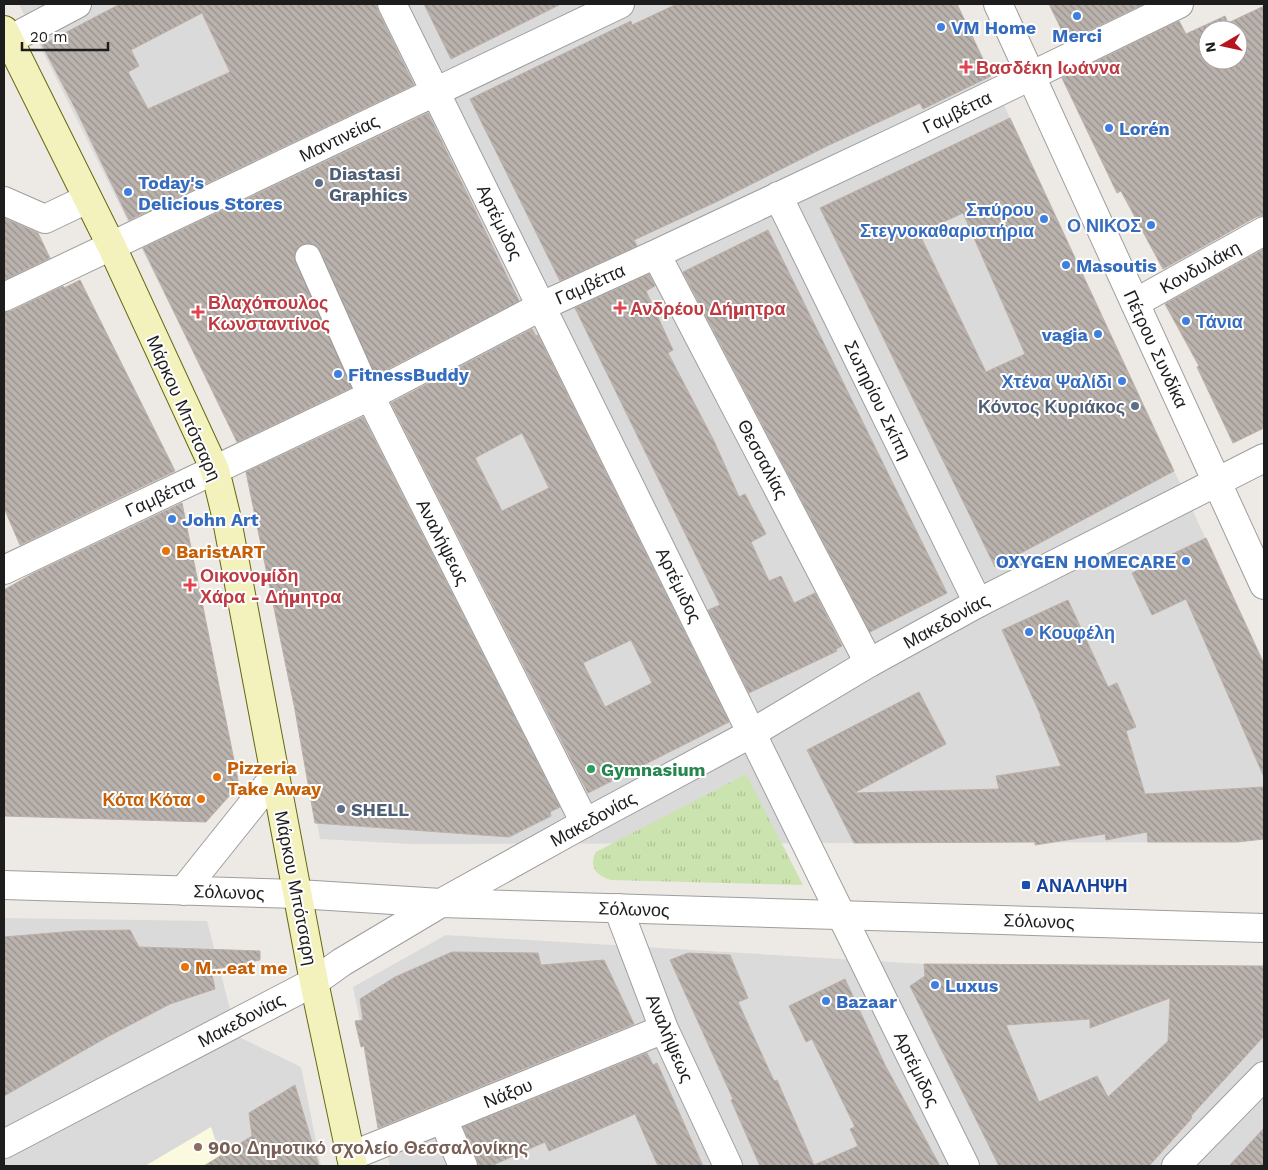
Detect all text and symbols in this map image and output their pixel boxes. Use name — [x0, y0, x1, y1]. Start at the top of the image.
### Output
marker: Merci — [1071, 10, 1083, 22]
place label: VM Home — [951, 17, 1036, 38]
scale bar — [22, 20, 109, 52]
north arrow — [1198, 20, 1248, 70]
marker: VM Home — [935, 21, 947, 33]
place label: Merci — [1052, 25, 1102, 46]
text: 20 m — [30, 28, 68, 46]
text: N — [1201, 41, 1219, 53]
place label: Βασδέκη Ιωάννα — [976, 57, 1120, 78]
marker: Βασδέκη Ιωάννα — [960, 61, 972, 73]
street label: Γαμβέττα — [919, 86, 995, 138]
street label: Μαντινείας — [296, 110, 382, 166]
place label: Lorén — [1119, 118, 1170, 139]
marker: Lorén — [1103, 122, 1115, 134]
place label: Diastasi Graphics — [329, 163, 408, 205]
place label: Today's Delicious Stores — [138, 172, 283, 214]
marker: Diastasi Graphics — [313, 177, 325, 189]
street label: Αρτέμιδος — [473, 181, 527, 263]
marker: Today's Delicious Stores — [122, 186, 134, 198]
place label: Σπύρου Στεγνοκαθαριστήρια — [860, 199, 1034, 241]
marker: Σπύρου Στεγνοκαθαριστήρια — [1038, 213, 1050, 225]
place label: Ο ΝΙΚΟΣ — [1067, 215, 1141, 236]
marker: Ο ΝΙΚΟΣ — [1145, 219, 1157, 231]
street label: Κονδυλάκη — [1156, 236, 1244, 298]
place label: Masoutis — [1076, 255, 1157, 276]
street label: Γαμβέττα — [552, 259, 628, 309]
marker: Masoutis — [1060, 259, 1072, 271]
street label: Πέτρου Συνδίκα — [1120, 287, 1192, 411]
place label: Βλαχόπουλος Κωνσταντίνος — [208, 292, 330, 334]
place label: Ανδρέου Δήμητρα — [630, 298, 785, 319]
marker: Ανδρέου Δήμητρα — [614, 302, 626, 314]
marker: Βλαχόπουλος Κωνσταντίνος — [192, 306, 204, 318]
place label: Τάνια — [1196, 311, 1243, 332]
marker: Τάνια — [1180, 315, 1192, 327]
place label: vagia — [1041, 324, 1089, 345]
marker: vagia — [1092, 328, 1104, 340]
street label: Μάρκου Μπότσαρη — [142, 332, 226, 484]
street label: Σωτηρίου Σκίπη — [840, 337, 916, 463]
place label: FitnessBuddy — [348, 364, 470, 385]
marker: FitnessBuddy — [332, 368, 344, 380]
place label: Χτένα Ψαλίδι — [1001, 371, 1112, 392]
marker: Χτένα Ψαλίδι — [1116, 375, 1128, 387]
place label: Κόντος Κυριάκος — [978, 396, 1125, 417]
marker: Κόντος Κυριάκος — [1129, 400, 1141, 412]
street label: Θεσσαλίας — [733, 416, 793, 503]
street label: Γαμβέττα — [122, 471, 198, 521]
street label: Αναλήψεως — [412, 495, 474, 589]
place label: John Art — [182, 509, 259, 530]
marker: John Art — [166, 513, 178, 525]
place label: BaristART — [176, 541, 266, 562]
street label: Αρτέμιδος — [652, 544, 706, 626]
marker: BaristART — [160, 545, 172, 557]
place label: OXYGEN HOMECARE — [996, 551, 1176, 572]
marker: OXYGEN HOMECARE — [1180, 555, 1192, 567]
place label: Οικονομίδη Χάρα - Δήμητρα — [200, 565, 341, 607]
marker: Οικονομίδη Χάρα - Δήμητρα — [184, 579, 196, 591]
street label: Μακεδονίας — [900, 589, 993, 653]
place label: Κουφέλη — [1039, 622, 1115, 643]
marker: Κουφέλη — [1023, 626, 1035, 638]
place label: Pizzeria Take Away — [227, 757, 322, 799]
place label: Gymnasium — [601, 759, 706, 780]
marker: Gymnasium — [585, 763, 597, 775]
marker: Pizzeria Take Away — [211, 771, 223, 783]
street label: Μακεδονίας — [547, 787, 640, 851]
place label: Κότα Κότα — [102, 789, 191, 810]
marker: Κότα Κότα — [195, 793, 207, 805]
place label: SHELL — [351, 799, 409, 820]
marker: SHELL — [335, 803, 347, 815]
street label: Μάρκου Μπότσαρη — [271, 809, 321, 967]
place label: ΑΝΑΛΗΨΗ — [1036, 875, 1128, 896]
marker: ΑΝΑΛΗΨΗ — [1020, 879, 1032, 891]
street label: Σόλωνος — [193, 880, 265, 904]
street label: Σόλωνος — [598, 897, 670, 921]
street label: Σόλωνος — [1003, 909, 1075, 933]
place label: M...eat me — [195, 957, 288, 978]
marker: M...eat me — [179, 961, 191, 973]
place label: Luxus — [945, 975, 999, 996]
marker: Luxus — [929, 979, 941, 991]
street label: Μακεδονίας — [194, 988, 288, 1051]
street label: Αναλήψεως — [642, 991, 698, 1086]
place label: Bazaar — [836, 991, 897, 1012]
marker: Bazaar — [820, 995, 832, 1007]
street label: Αρτέμιδος — [890, 1028, 944, 1110]
street label: Νάξου — [480, 1074, 536, 1112]
place label: 90ο Δημοτικό σχολείο Θεσσαλονίκης — [208, 1137, 528, 1158]
marker: 90ο Δημοτικό σχολείο Θεσσαλονίκης — [192, 1141, 204, 1153]

